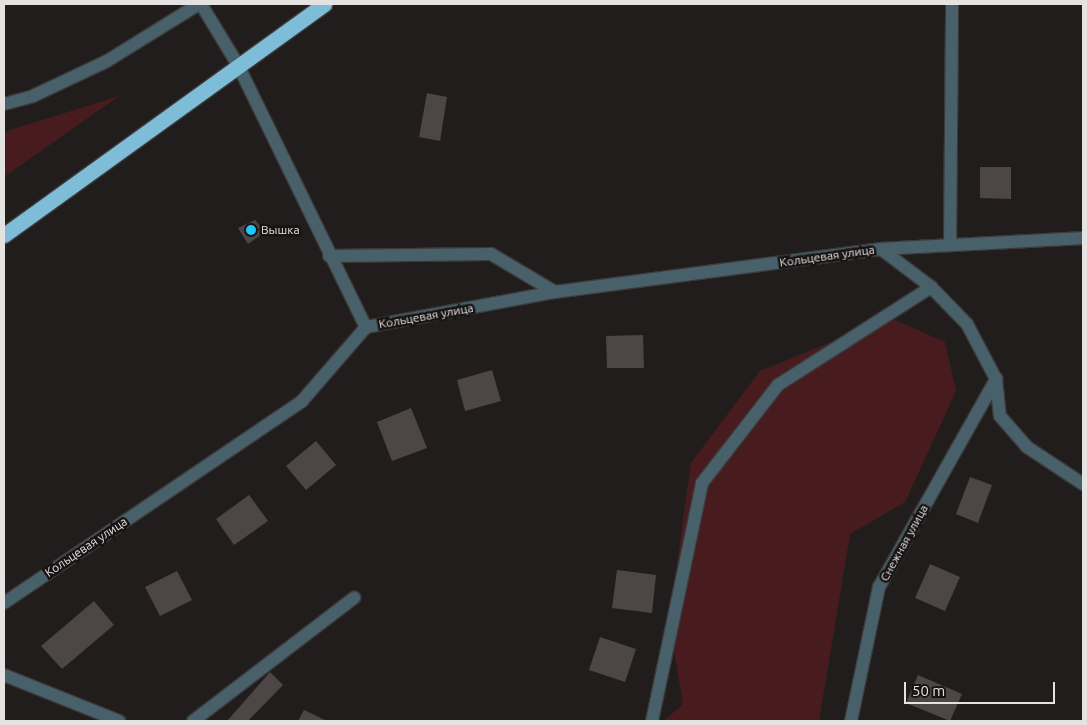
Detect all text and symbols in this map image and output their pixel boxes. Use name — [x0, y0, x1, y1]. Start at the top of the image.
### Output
place label: Вышка — [261, 223, 300, 237]
marker: Вышка — [245, 224, 257, 236]
street label: Кольцевая улица — [779, 242, 875, 270]
street label: Кольцевая улица — [378, 301, 474, 331]
street label: Снежная улица — [877, 502, 931, 584]
street label: Кольцевая улица — [42, 514, 130, 580]
scale bar — [907, 672, 1058, 704]
text: 50 m — [912, 682, 945, 699]

